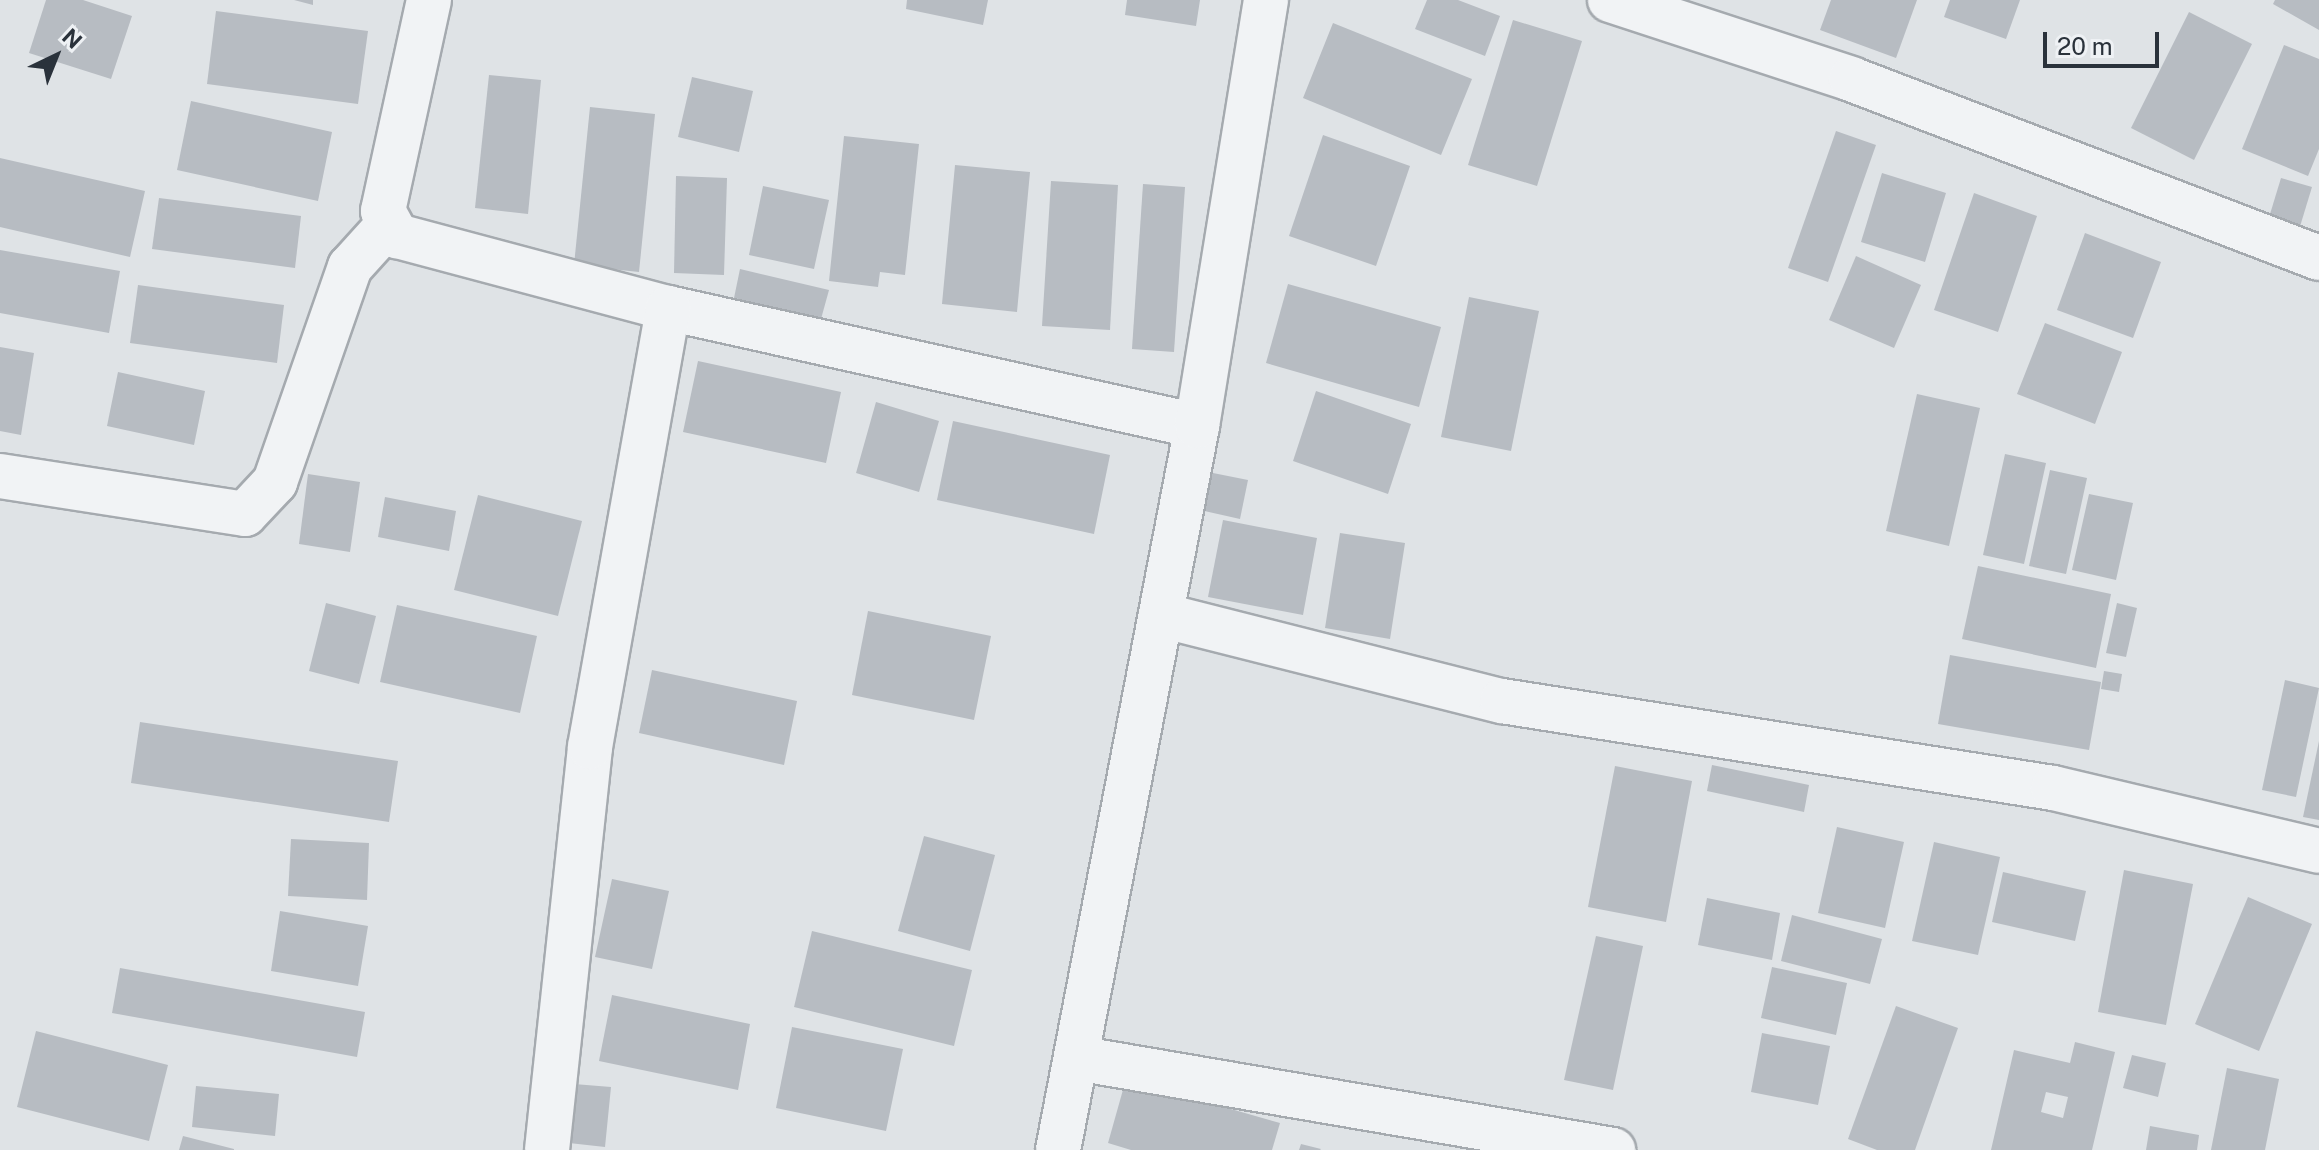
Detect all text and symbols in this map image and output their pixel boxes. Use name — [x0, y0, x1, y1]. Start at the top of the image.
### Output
north arrow — [16, 16, 96, 96]
scale bar — [2047, 16, 2163, 66]
text: N — [57, 23, 88, 54]
text: 20 m — [2057, 32, 2113, 60]

